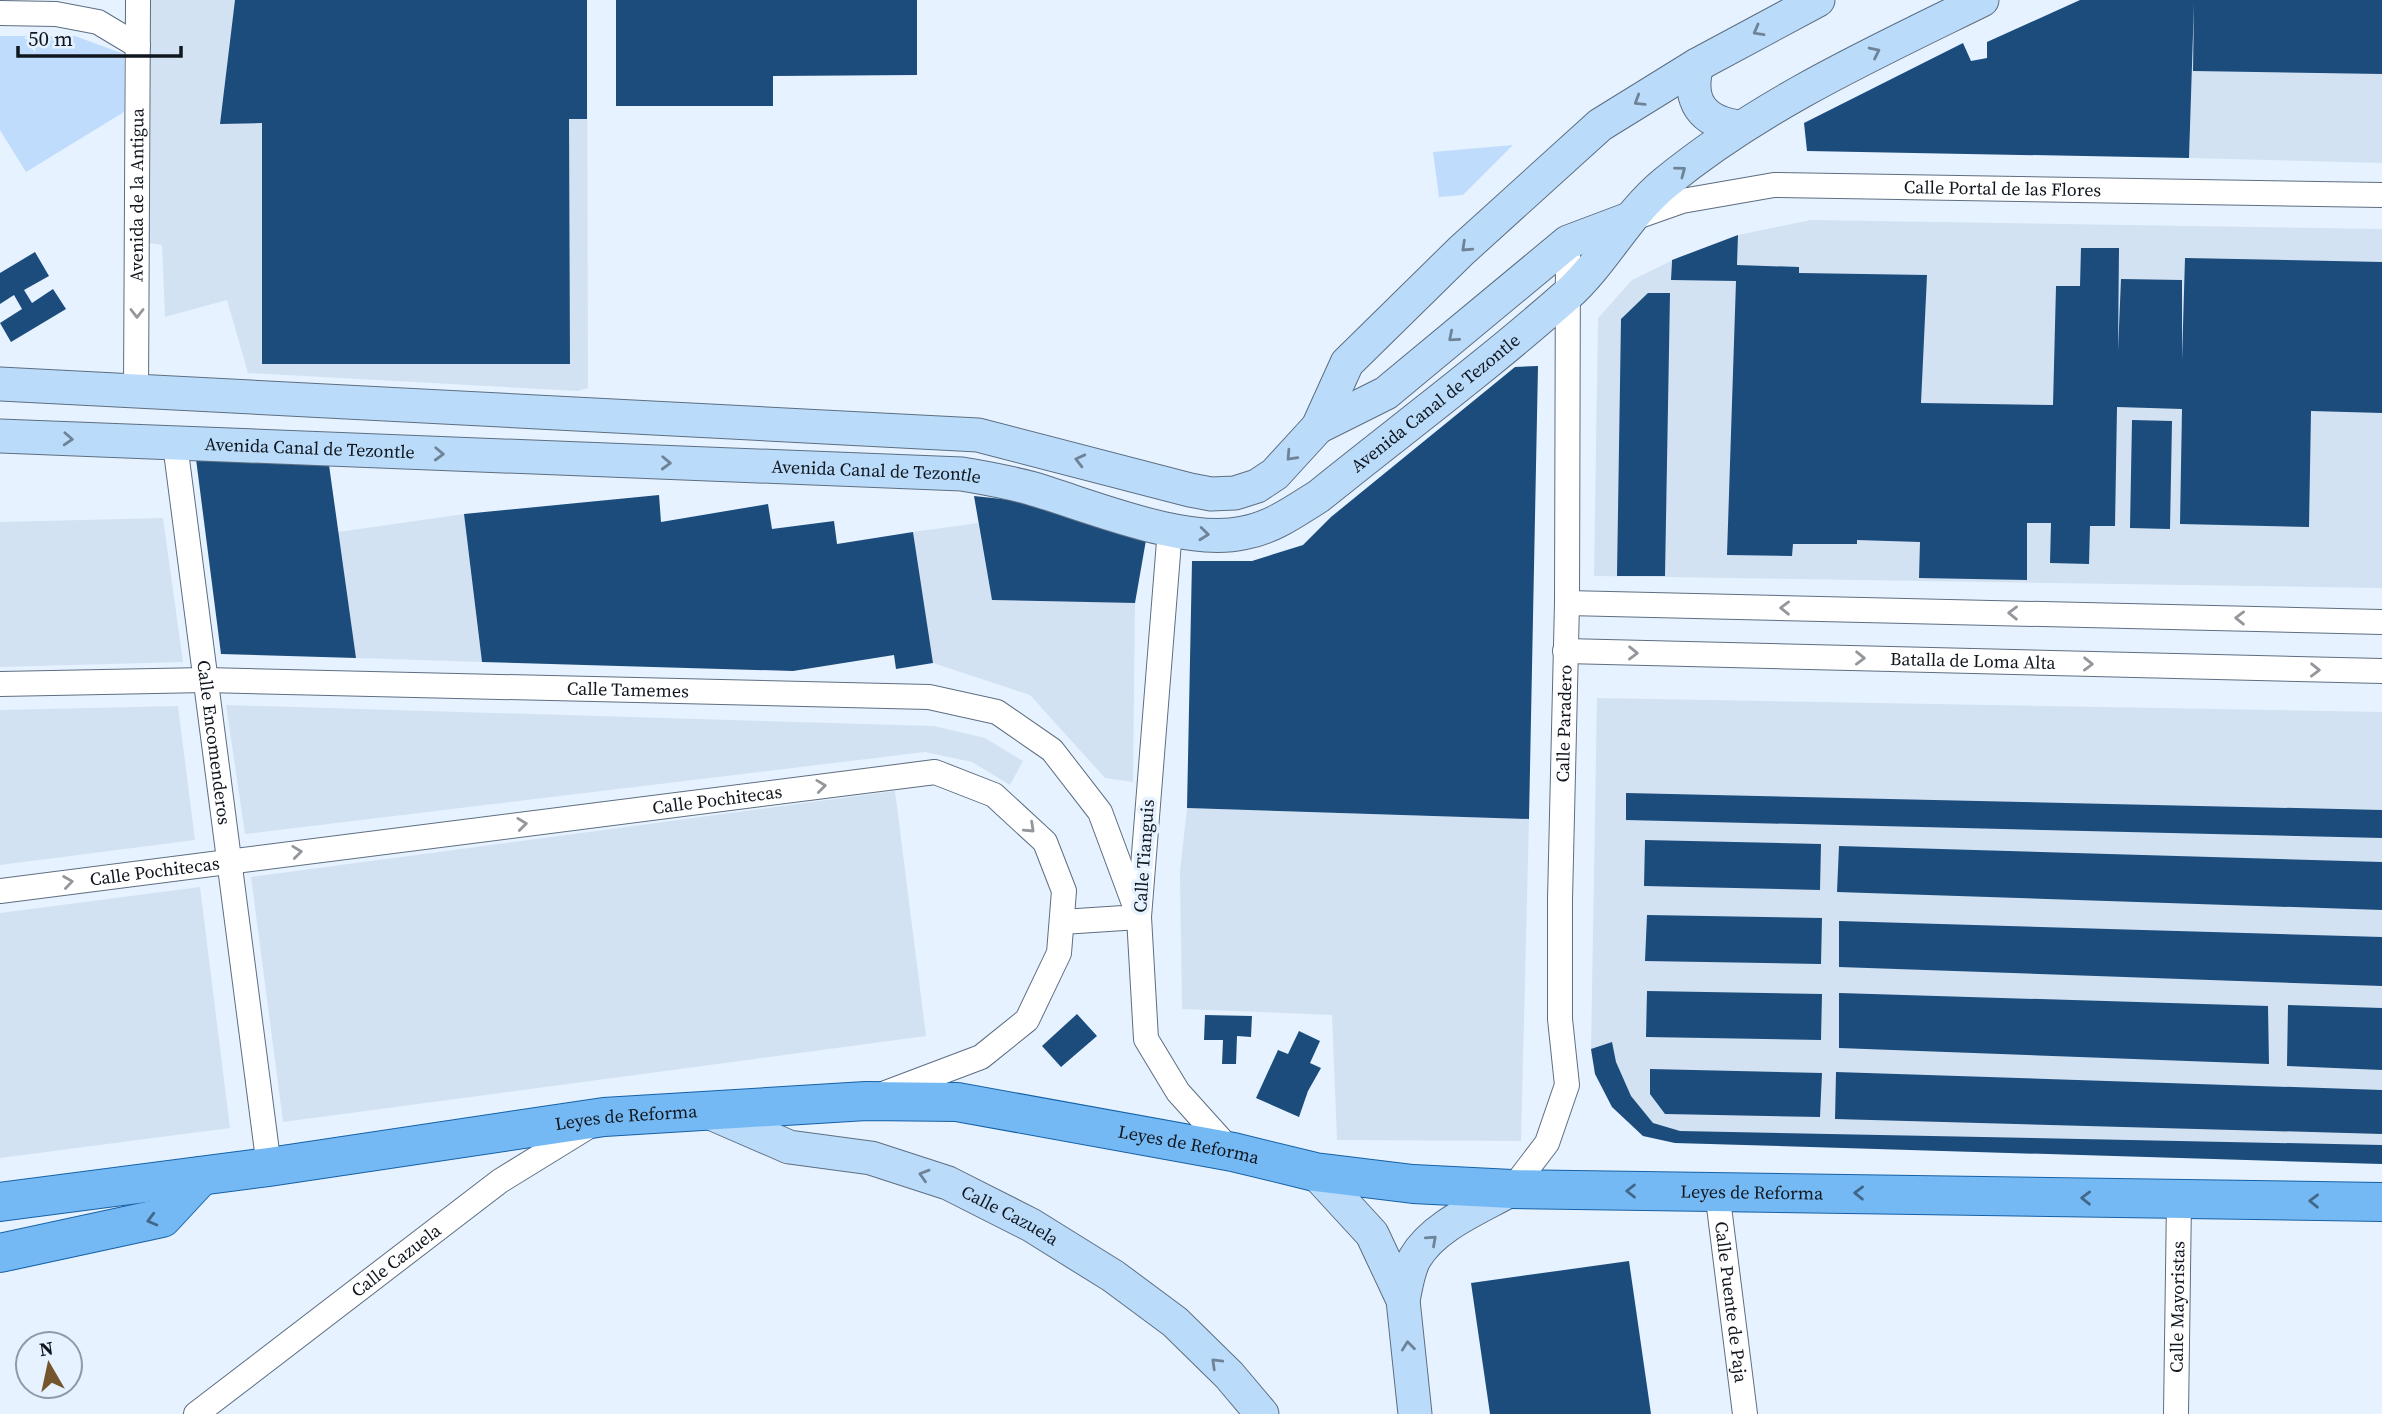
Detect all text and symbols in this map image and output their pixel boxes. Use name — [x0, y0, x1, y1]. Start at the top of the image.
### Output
scale bar — [18, 14, 180, 58]
one-way arrow — [1752, 23, 1765, 36]
text: 50 m — [28, 24, 73, 53]
one-way arrow — [1868, 47, 1880, 61]
one-way arrow — [1634, 92, 1647, 105]
street label: Avenida de la Antigua — [124, 107, 149, 282]
one-way arrow — [1673, 166, 1686, 179]
street label: Calle Portal de las Flores — [1904, 174, 2102, 202]
one-way arrow — [1461, 238, 1474, 251]
one-way arrow — [129, 308, 144, 319]
street label: Avenida Canal de Tezontle — [1345, 328, 1525, 478]
one-way arrow — [1448, 329, 1460, 342]
street label: Avenida Canal de Tezontle — [204, 431, 415, 464]
one-way arrow — [63, 432, 74, 447]
one-way arrow — [434, 447, 445, 462]
one-way arrow — [1287, 448, 1299, 461]
street label: Avenida Canal de Tezontle — [771, 453, 983, 489]
one-way arrow — [1074, 454, 1086, 468]
one-way arrow — [661, 455, 672, 470]
one-way arrow — [1198, 527, 1210, 542]
one-way arrow — [1780, 600, 1790, 616]
one-way arrow — [2007, 605, 2018, 621]
one-way arrow — [2235, 611, 2246, 626]
one-way arrow — [1628, 645, 1639, 660]
street label: Batalla de Loma Alta — [1890, 646, 2057, 675]
one-way arrow — [1855, 651, 1866, 666]
one-way arrow — [2083, 656, 2094, 672]
street label: Calle Encomenderos — [191, 658, 237, 827]
one-way arrow — [2310, 662, 2321, 677]
street label: Calle Paradero — [1550, 664, 1578, 783]
street label: Calle Tamemes — [567, 675, 689, 703]
street label: Calle Pochitecas — [651, 779, 784, 820]
one-way arrow — [815, 779, 827, 794]
street label: Calle Tianguis — [1127, 798, 1160, 913]
one-way arrow — [517, 816, 528, 831]
one-way arrow — [1022, 820, 1035, 833]
one-way arrow — [291, 844, 303, 859]
street label: Calle Pochitecas — [88, 850, 221, 891]
one-way arrow — [62, 874, 74, 889]
street label: Leyes de Reforma — [553, 1098, 699, 1136]
street label: Leyes de Reforma — [1116, 1118, 1263, 1170]
one-way arrow — [919, 1169, 931, 1183]
street label: Calle Cazuela — [957, 1179, 1064, 1252]
street label: Leyes de Reforma — [1680, 1179, 1824, 1206]
one-way arrow — [1626, 1183, 1636, 1199]
one-way arrow — [1853, 1186, 1864, 1201]
one-way arrow — [2081, 1190, 2091, 1206]
one-way arrow — [2308, 1193, 2319, 1209]
one-way arrow — [146, 1212, 158, 1226]
street label: Calle Cazuela — [346, 1217, 446, 1303]
street label: Calle Puente de Paja — [1709, 1220, 1754, 1385]
one-way arrow — [1424, 1236, 1437, 1249]
street label: Calle Mayoristas — [2164, 1241, 2190, 1373]
north arrow — [14, 1330, 84, 1400]
text: N — [37, 1334, 55, 1362]
one-way arrow — [1400, 1340, 1415, 1352]
one-way arrow — [1212, 1358, 1225, 1371]

